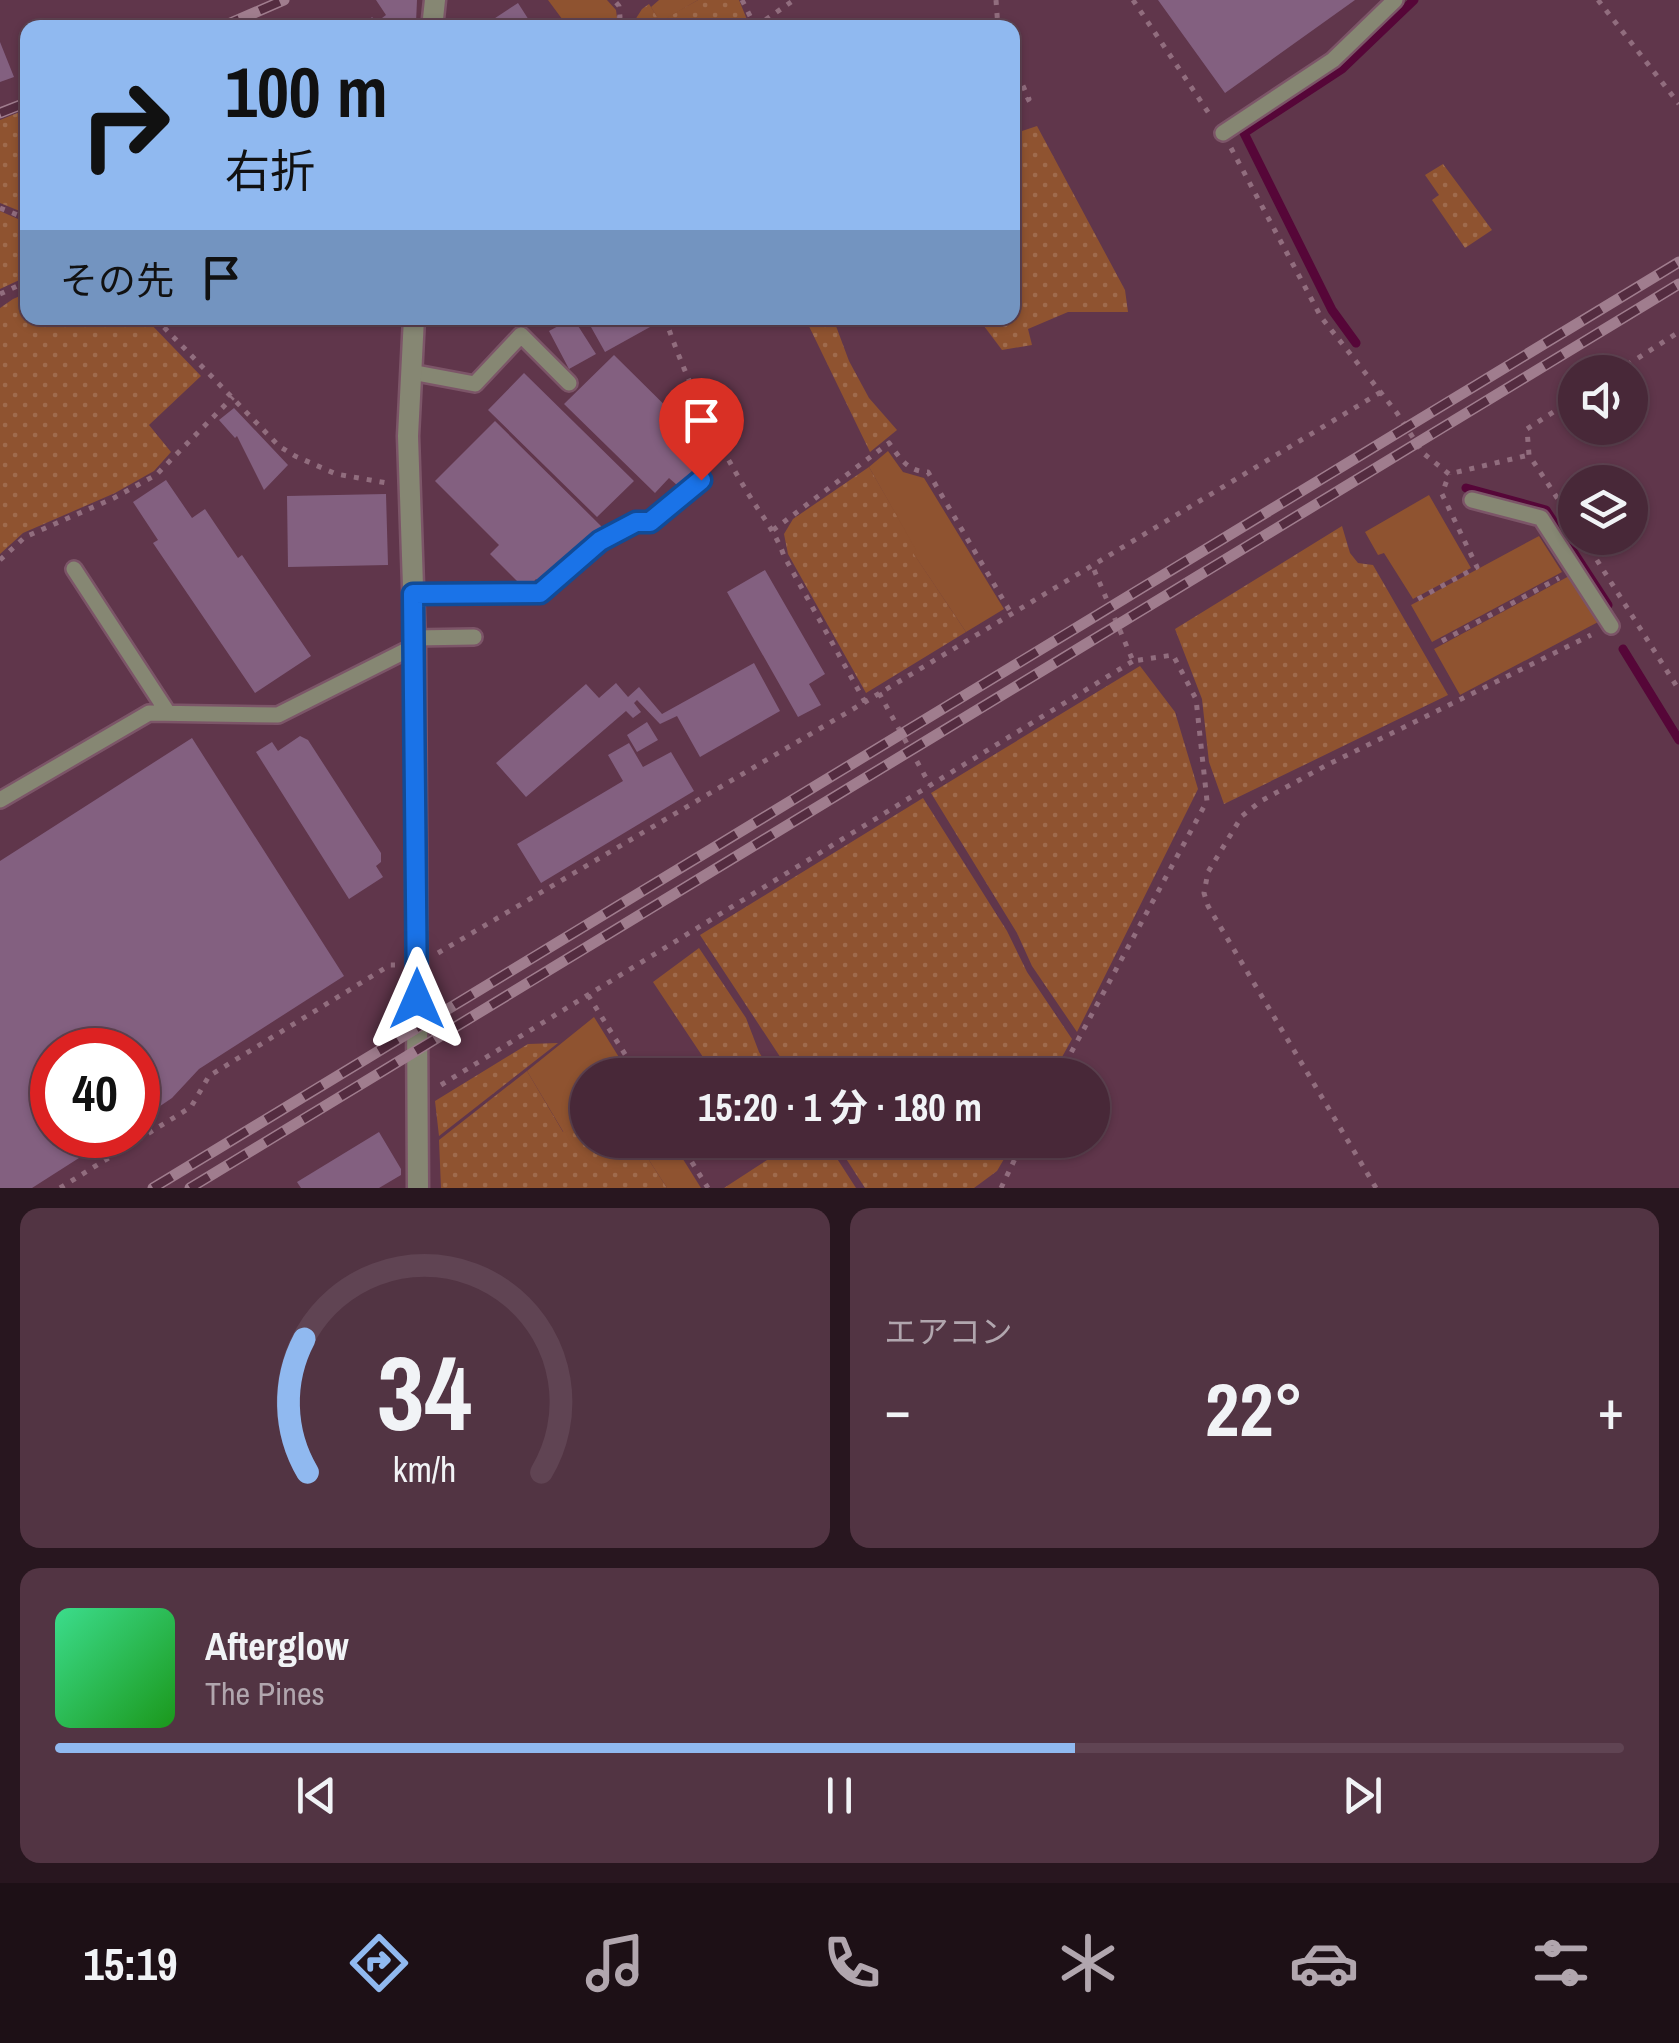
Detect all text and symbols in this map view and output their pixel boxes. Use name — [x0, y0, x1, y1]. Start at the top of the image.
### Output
text: 100 m — [225, 45, 388, 139]
icon: right — [60, 60, 190, 190]
text: 右折 — [225, 140, 315, 201]
icon: arrive — [194, 250, 249, 305]
text: その先 — [60, 255, 174, 306]
map controls — [1558, 355, 1648, 555]
button: sound — [1558, 355, 1648, 445]
pin — [659, 378, 744, 481]
icon: arrive — [674, 393, 729, 448]
button: layers — [1558, 465, 1648, 555]
position arrow — [365, 947, 469, 1051]
speed limit sign: 40 — [30, 1028, 160, 1158]
text: 15:20 · 1 分 · 180 m — [698, 1082, 982, 1133]
text: エアコン — [885, 1310, 1013, 1353]
text: 34 — [377, 1322, 472, 1462]
text: 22° — [1205, 1358, 1303, 1459]
text: − — [885, 1372, 911, 1446]
text: + — [1598, 1372, 1624, 1446]
text: km/h — [393, 1445, 457, 1493]
text: Afterglow — [205, 1621, 349, 1672]
text: The Pines — [205, 1672, 325, 1715]
icon: previous — [289, 1768, 344, 1823]
icon: pause — [812, 1768, 867, 1823]
icon: next — [1335, 1768, 1390, 1823]
icon: directions — [344, 1928, 414, 1998]
icon: music — [580, 1928, 650, 1998]
icon: phone — [817, 1928, 887, 1998]
icon: climate — [1053, 1928, 1123, 1998]
icon: car — [1289, 1928, 1359, 1998]
icon: filters — [1526, 1928, 1596, 1998]
text: 15:19 — [83, 1933, 178, 1994]

